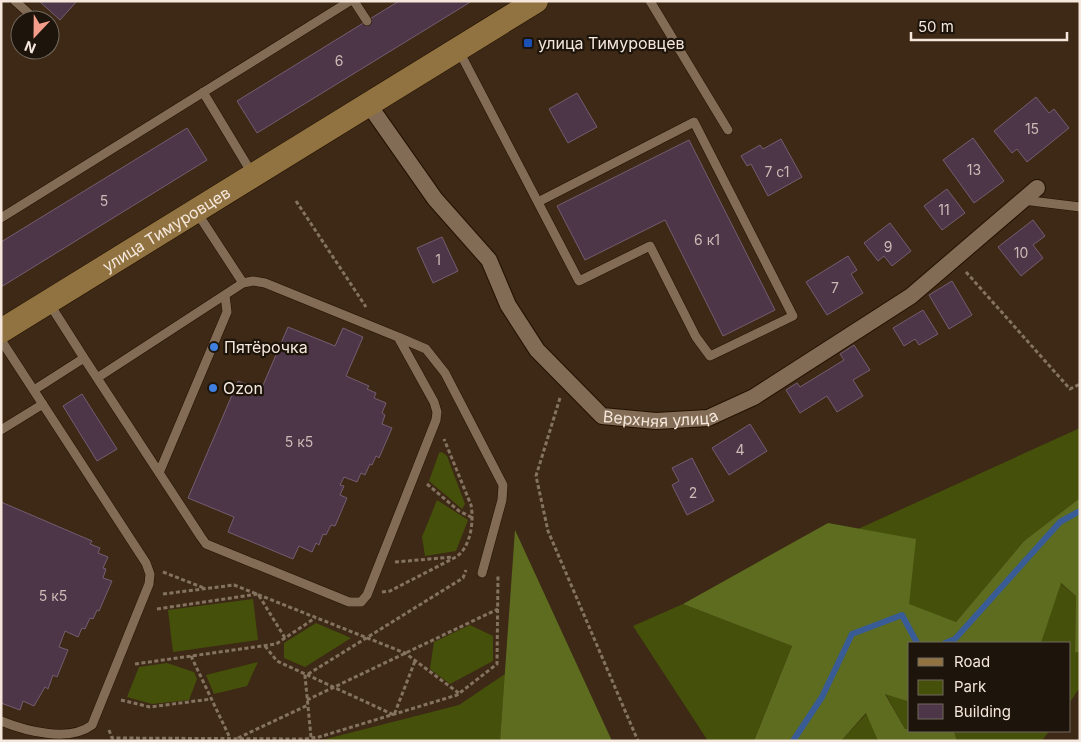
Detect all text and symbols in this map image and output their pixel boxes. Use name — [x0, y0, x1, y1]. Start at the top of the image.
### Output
north arrow — [10, 10, 60, 60]
scale bar — [911, 10, 1067, 42]
text: 50 m — [918, 17, 954, 36]
place label: улица Тимуровцев — [538, 33, 685, 53]
marker: улица Тимуровцев — [522, 37, 534, 49]
text: N — [22, 38, 38, 57]
house number: 6 — [335, 52, 343, 69]
house number: 15 — [1025, 120, 1039, 137]
house number: 13 — [967, 161, 981, 178]
house number: 7 с1 — [764, 163, 790, 180]
street label: улица Тимуровцев — [98, 182, 234, 276]
house number: 5 — [100, 192, 108, 209]
house number: 11 — [938, 201, 950, 218]
house number: 6 к1 — [694, 231, 720, 248]
house number: 9 — [884, 238, 892, 255]
house number: 10 — [1014, 244, 1028, 261]
house number: 1 — [435, 251, 441, 268]
house number: 7 — [831, 279, 839, 296]
place label: Пятёрочка — [224, 337, 308, 357]
marker: Пятёрочка — [208, 341, 220, 353]
place label: Ozon — [223, 378, 263, 398]
marker: Ozon — [207, 382, 219, 394]
street label: Верхняя улица — [602, 405, 721, 431]
house number: 5 к5 — [285, 433, 313, 450]
house number: 4 — [735, 441, 745, 458]
house number: 2 — [689, 484, 697, 501]
house number: 5 к5 — [39, 587, 67, 604]
legend — [908, 642, 1071, 732]
text: Road — [954, 652, 990, 671]
text: Park — [954, 677, 987, 696]
text: Building — [954, 702, 1011, 721]

